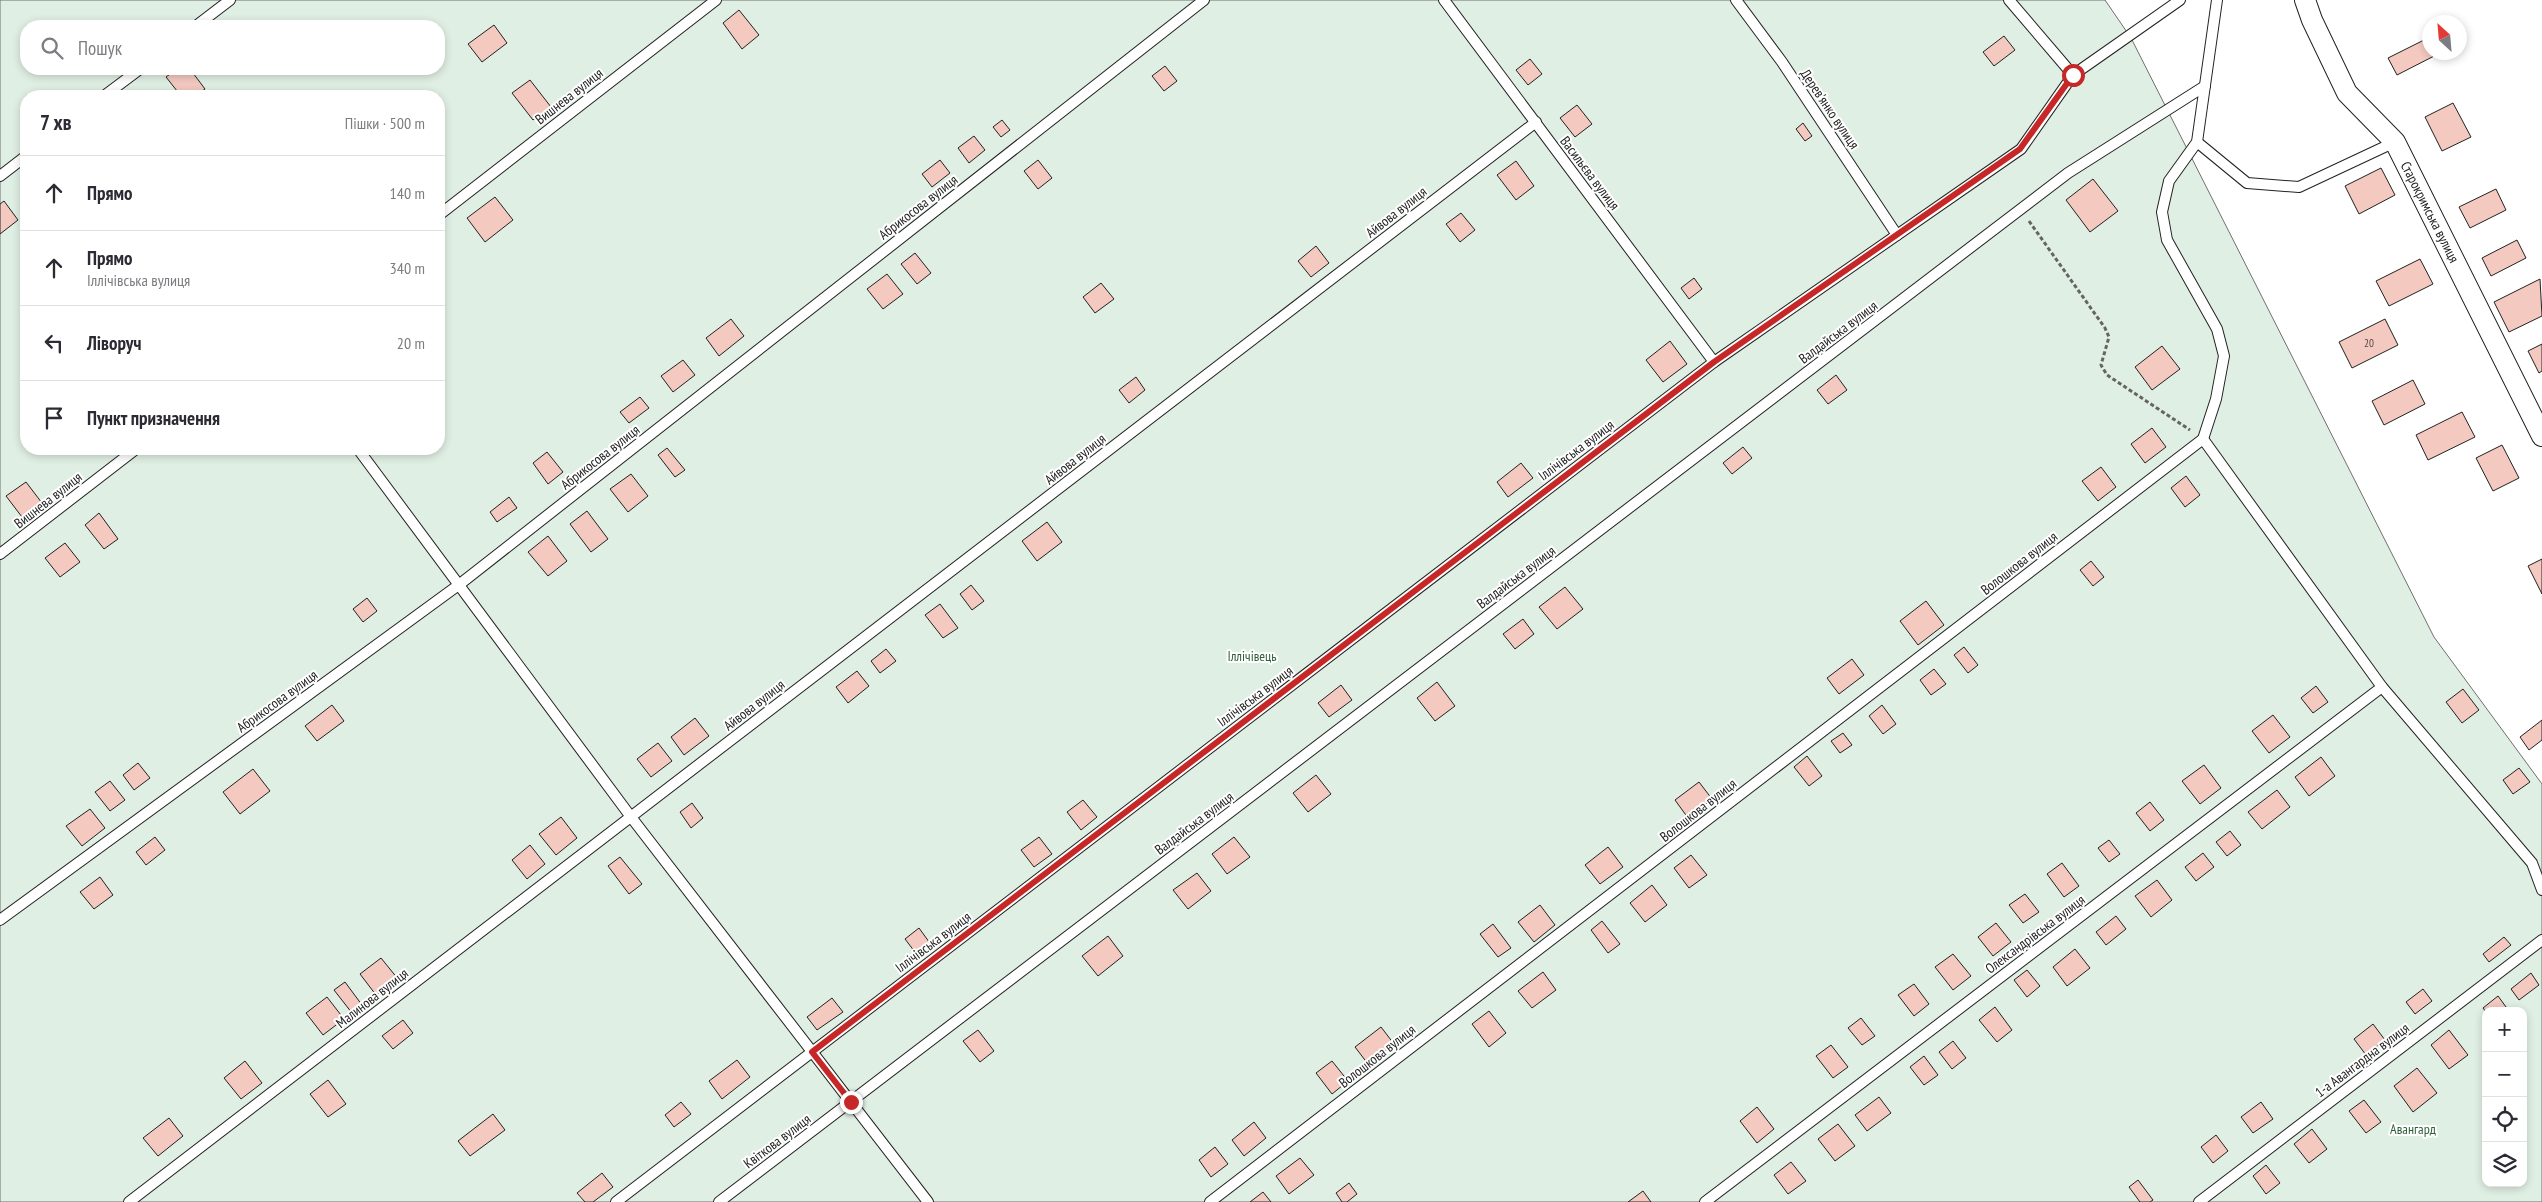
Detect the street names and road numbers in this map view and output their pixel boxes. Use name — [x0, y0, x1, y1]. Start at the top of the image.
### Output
street label: Вишнева вулиця — [531, 64, 607, 128]
street label: Дерев'янко вулиця — [1797, 66, 1863, 152]
street label: Васильєва вулиця — [1556, 133, 1624, 213]
street label: Старокримська вулиця — [2397, 158, 2463, 266]
street label: Абрикосова вулиця — [875, 171, 961, 243]
street label: Айвова вулиця — [1362, 182, 1430, 242]
street label: Валдайська вулиця — [1795, 296, 1881, 368]
street label: Іллічівська вулиця — [1535, 416, 1617, 484]
street label: Абрикосова вулиця — [557, 421, 643, 493]
street label: Айвова вулиця — [1041, 429, 1109, 489]
street label: Вишнева вулиця — [10, 468, 86, 532]
street label: Волошкова вулиця — [1977, 527, 2061, 599]
street label: Валдайська вулиця — [1473, 541, 1559, 613]
street label: Іллічівська вулиця — [1214, 662, 1296, 730]
street label: Абрикосова вулиця — [233, 666, 321, 736]
street label: Айвова вулиця — [720, 675, 788, 735]
street label: Волошкова вулиця — [1656, 774, 1740, 846]
street label: Валдайська вулиця — [1151, 787, 1237, 859]
street label: Олександрівська вулиця — [1982, 891, 2088, 977]
street label: Іллічівська вулиця — [892, 908, 974, 976]
street label: Малинова вулиця — [332, 964, 412, 1032]
street label: 1-а Авангардна вулиця — [2311, 1019, 2413, 1101]
street label: Волошкова вулиця — [1335, 1020, 1419, 1092]
street label: Квіткова вулиця — [740, 1110, 814, 1172]

